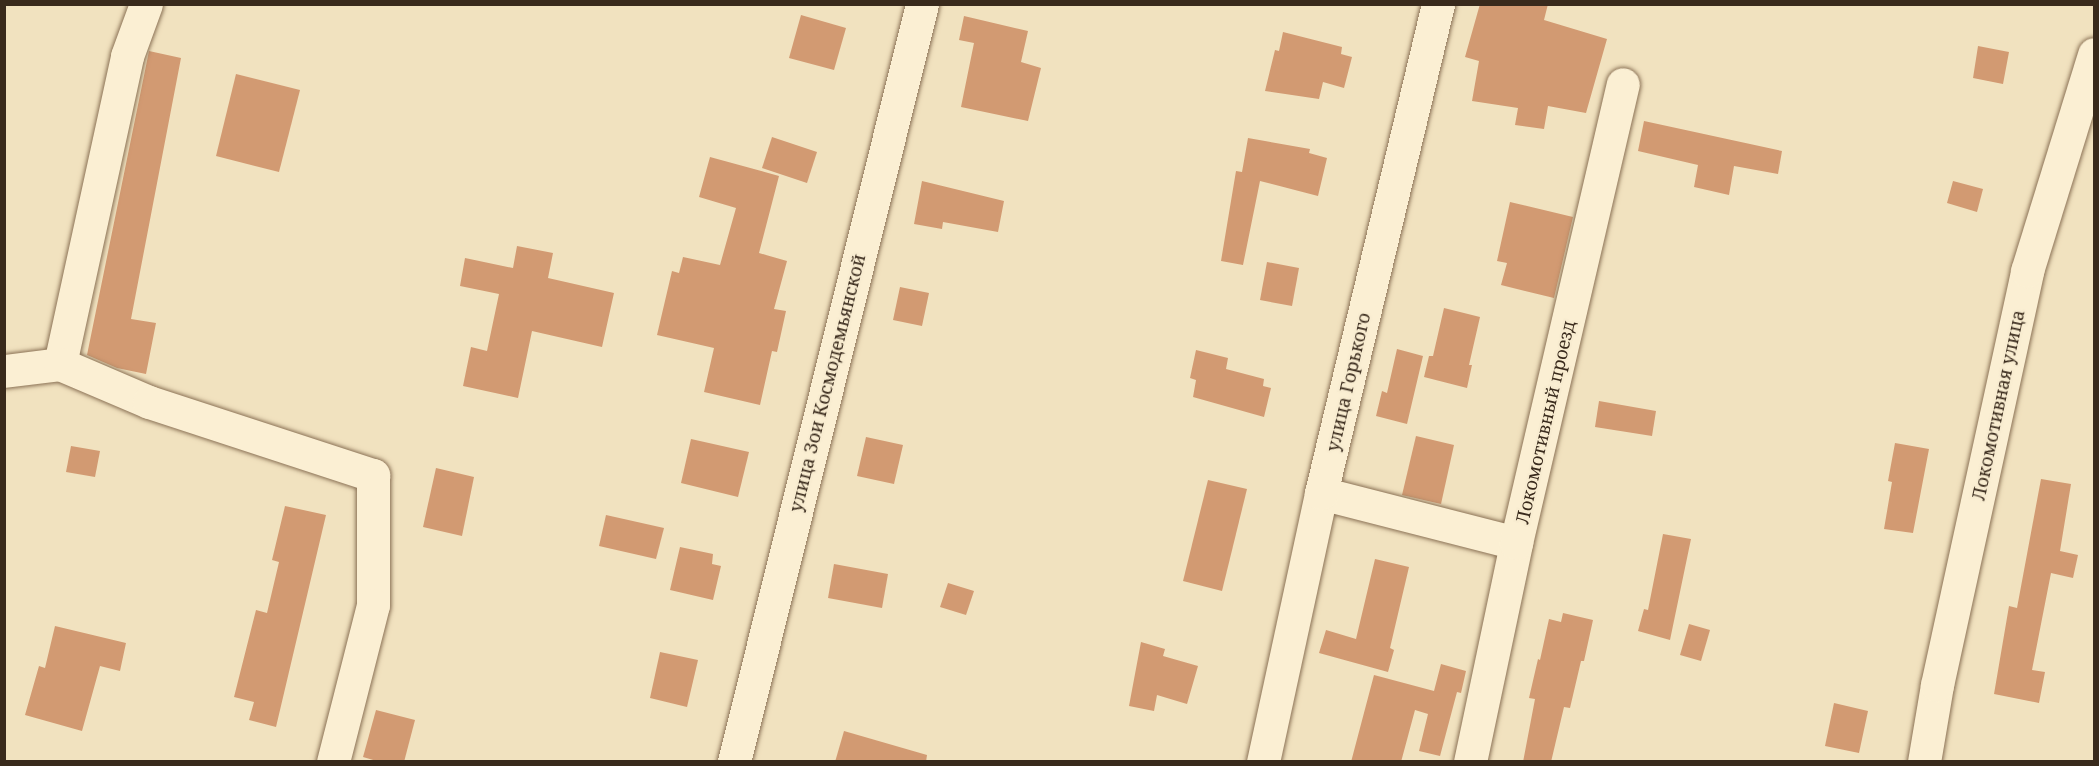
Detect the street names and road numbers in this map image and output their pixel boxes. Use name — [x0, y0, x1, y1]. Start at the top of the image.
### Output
street label: улица Зои Космодемьянской — [784, 252, 870, 514]
street label: Локомотивная улица — [1967, 308, 2029, 502]
street label: улица Горького — [1322, 310, 1374, 454]
street label: Локомотивный проезд — [1511, 318, 1579, 526]

